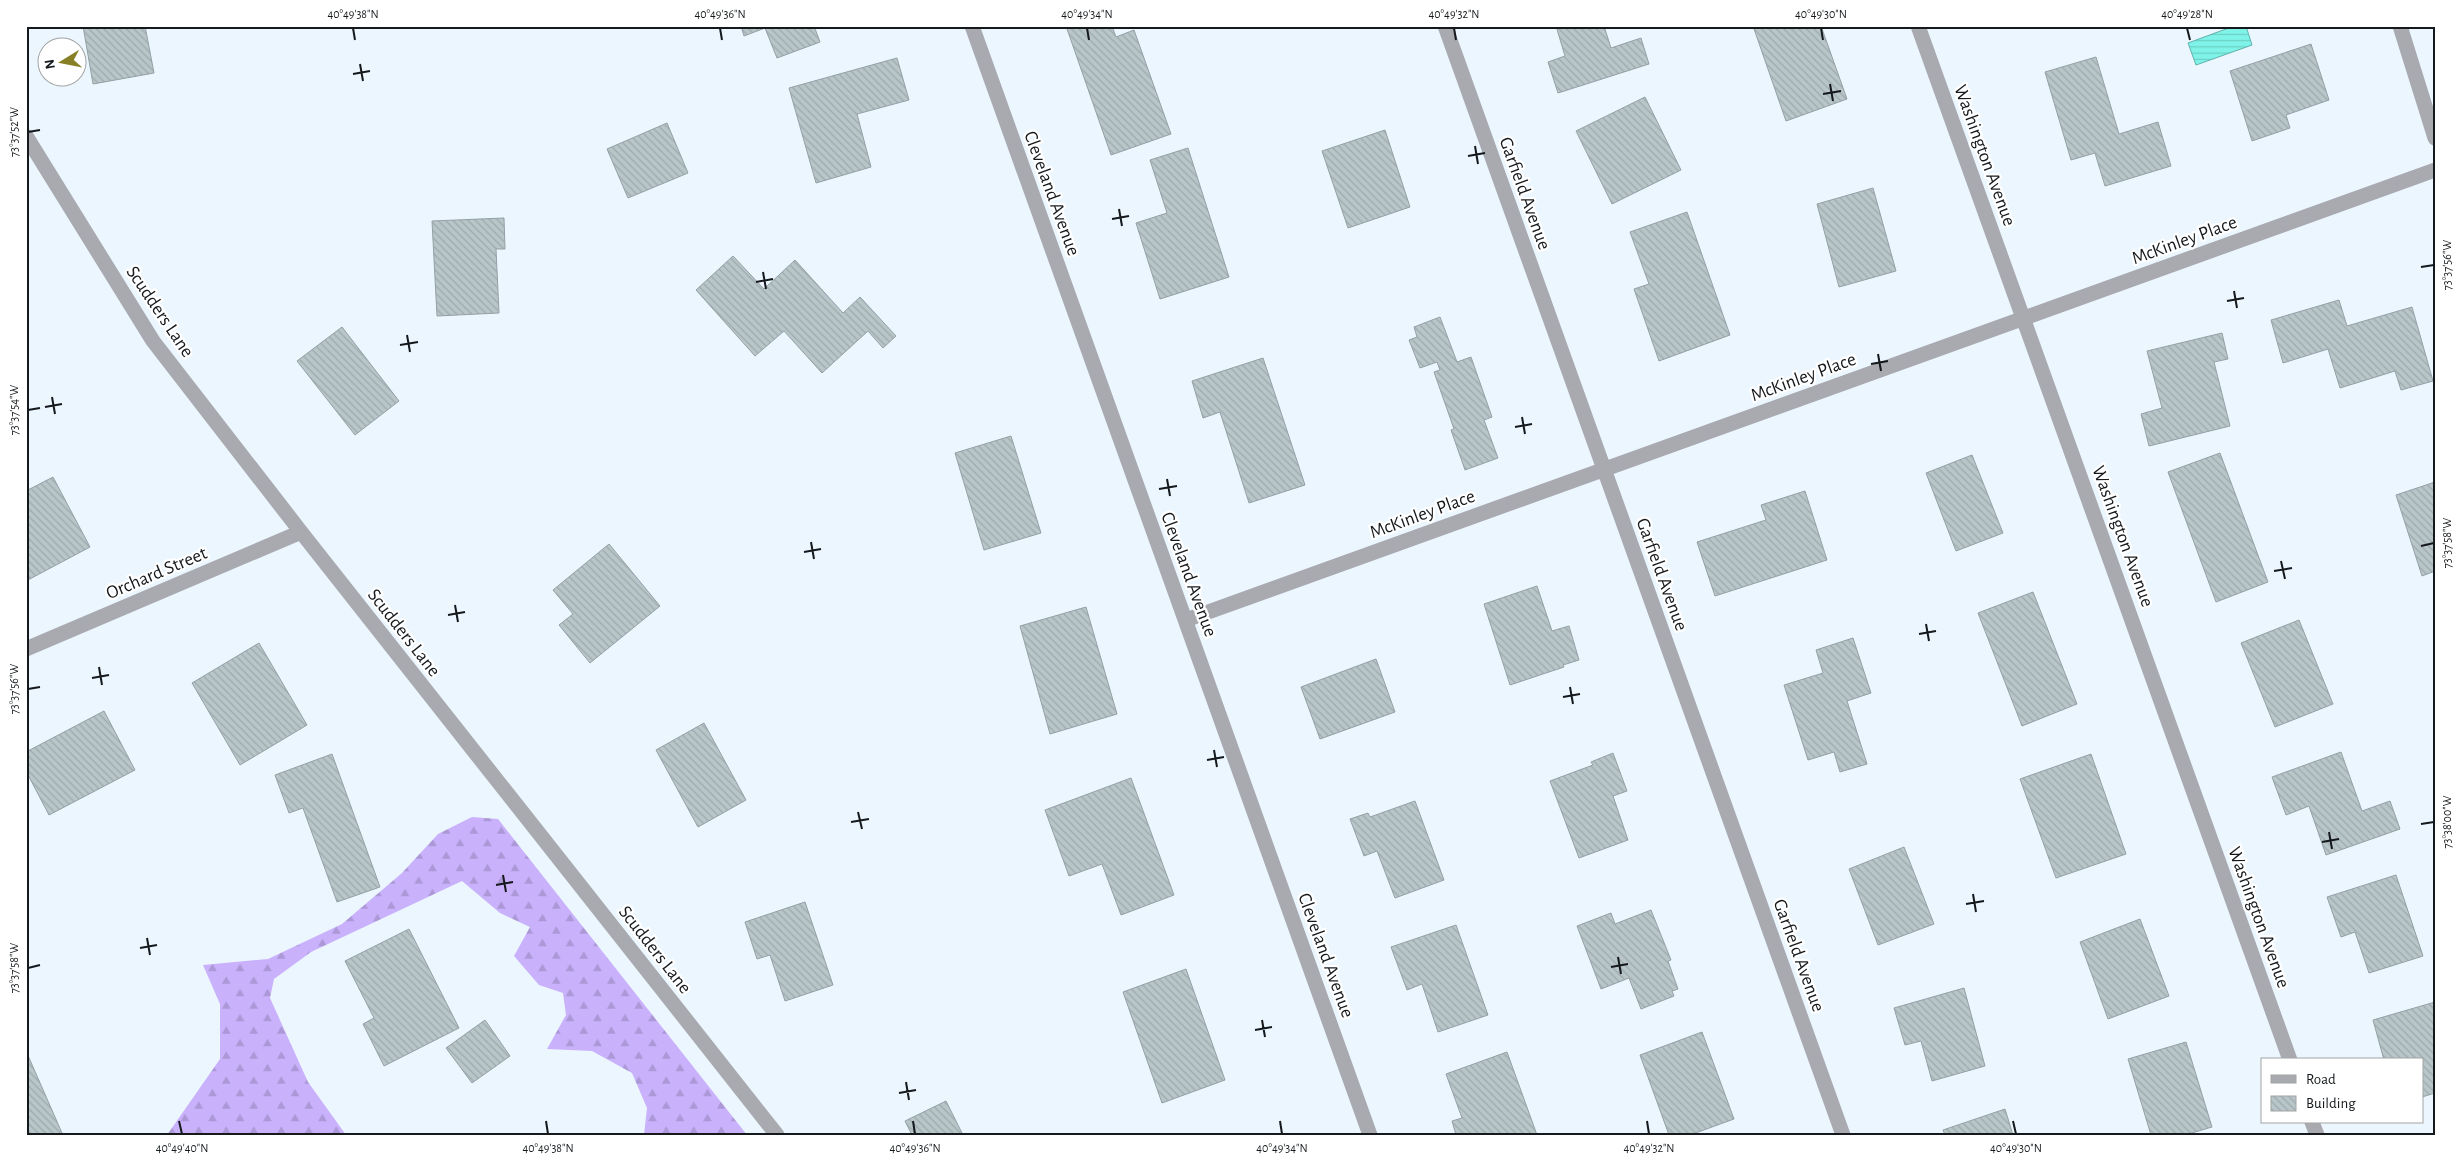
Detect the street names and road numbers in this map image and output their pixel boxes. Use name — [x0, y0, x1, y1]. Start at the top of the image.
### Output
street label: Washington Avenue — [1950, 82, 2019, 229]
street label: Cleveland Avenue — [1020, 129, 1083, 258]
street label: Garfield Avenue — [1495, 135, 1554, 252]
street label: McKinley Place — [2129, 213, 2240, 268]
street label: Scudders Lane — [122, 263, 197, 361]
street label: McKinley Place — [1748, 350, 1859, 405]
street label: Washington Avenue — [2088, 463, 2157, 610]
street label: McKinley Place — [1367, 487, 1478, 542]
street label: Cleveland Avenue — [1157, 510, 1220, 639]
street label: Garfield Avenue — [1632, 516, 1691, 633]
street label: Orchard Street — [103, 544, 210, 603]
street label: Scudders Lane — [364, 586, 444, 680]
street label: Washington Avenue — [2224, 844, 2293, 991]
street label: Cleveland Avenue — [1294, 891, 1357, 1020]
street label: Garfield Avenue — [1769, 897, 1828, 1014]
street label: Scudders Lane — [615, 903, 695, 997]

